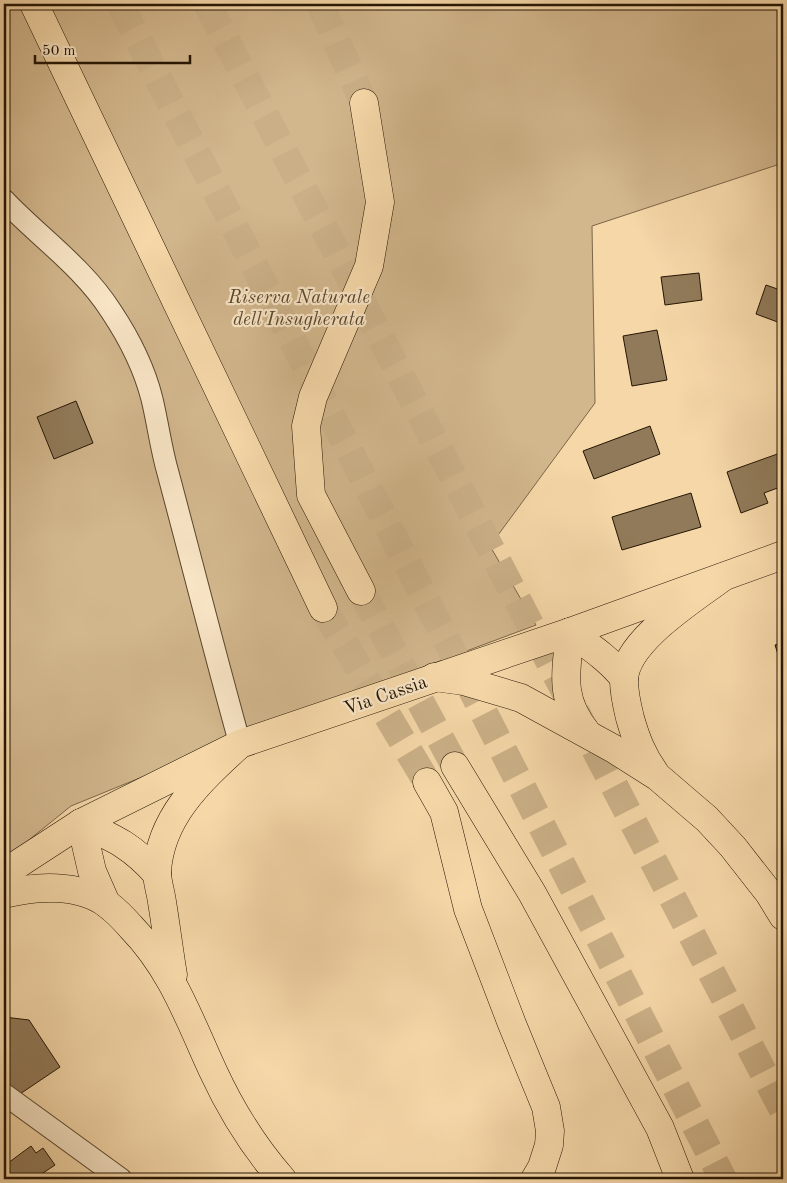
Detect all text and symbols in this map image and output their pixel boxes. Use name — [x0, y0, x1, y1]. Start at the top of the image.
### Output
scale bar — [35, 32, 190, 64]
text: 50 m — [42, 44, 76, 59]
park label: Riserva Naturale dell'Insugherata — [227, 289, 370, 330]
street label: Via Cassia — [342, 673, 431, 719]

